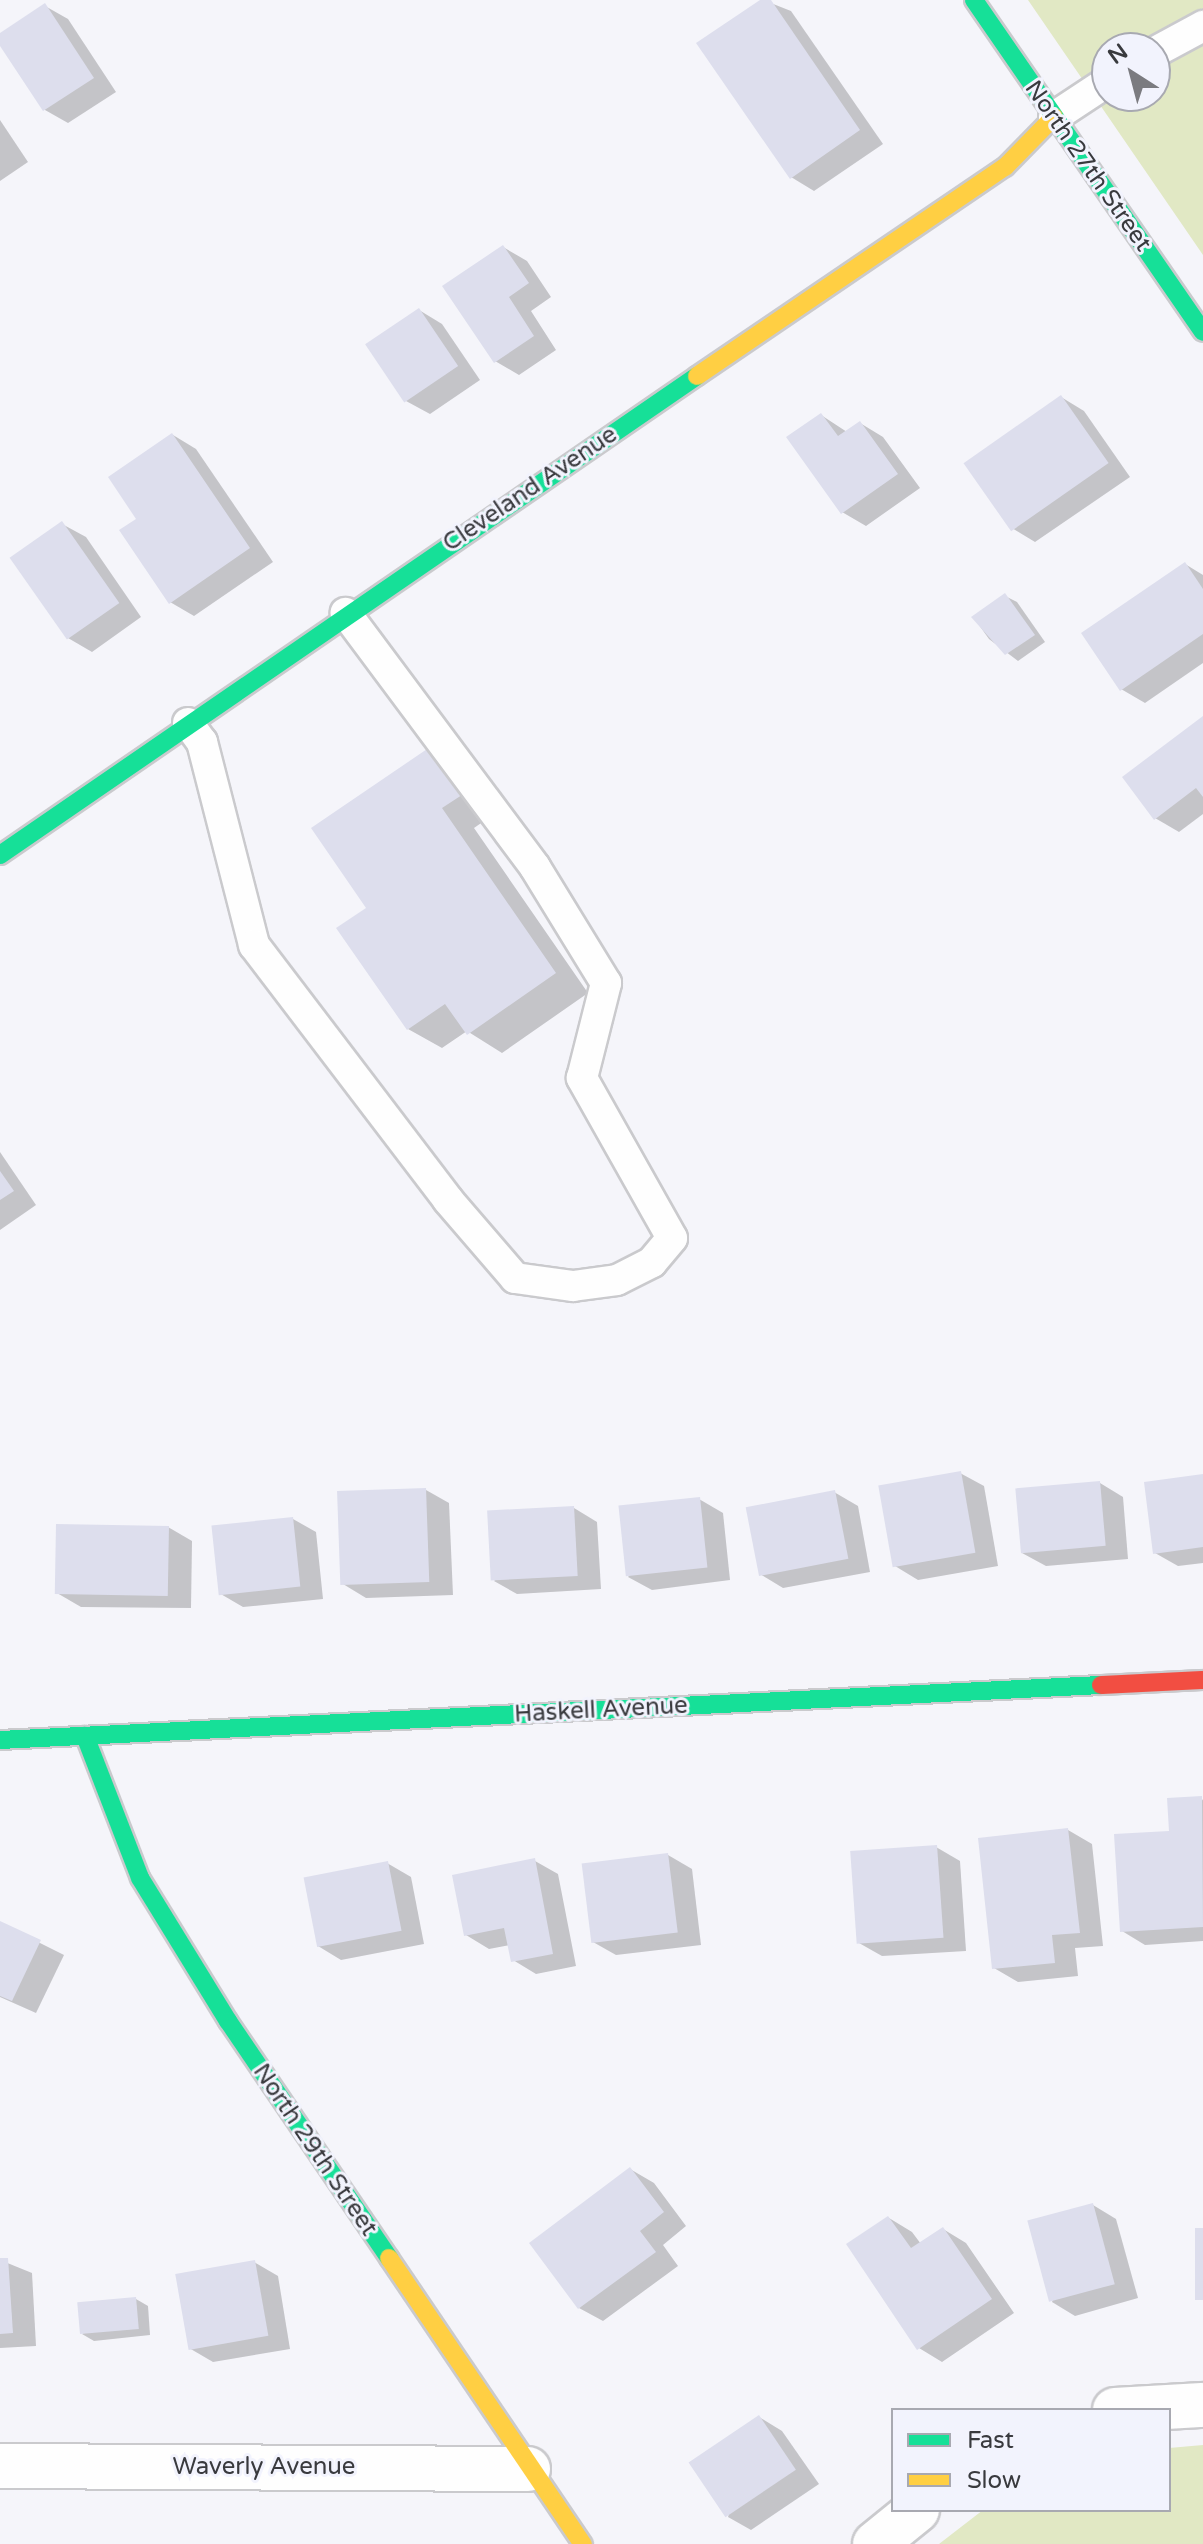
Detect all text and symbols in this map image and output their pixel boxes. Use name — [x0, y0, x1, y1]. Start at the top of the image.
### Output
north arrow — [1091, 32, 1171, 112]
text: N — [1103, 38, 1133, 70]
street label: North 27th Street — [1018, 75, 1158, 257]
street label: Cleveland Avenue — [438, 420, 622, 558]
street label: Haskell Avenue — [514, 1691, 688, 1729]
street label: North 29th Street — [247, 2058, 383, 2242]
legend — [891, 2408, 1171, 2512]
text: Fast — [967, 2426, 1014, 2455]
street label: Waverly Avenue — [173, 2453, 355, 2481]
text: Slow — [967, 2466, 1021, 2495]

